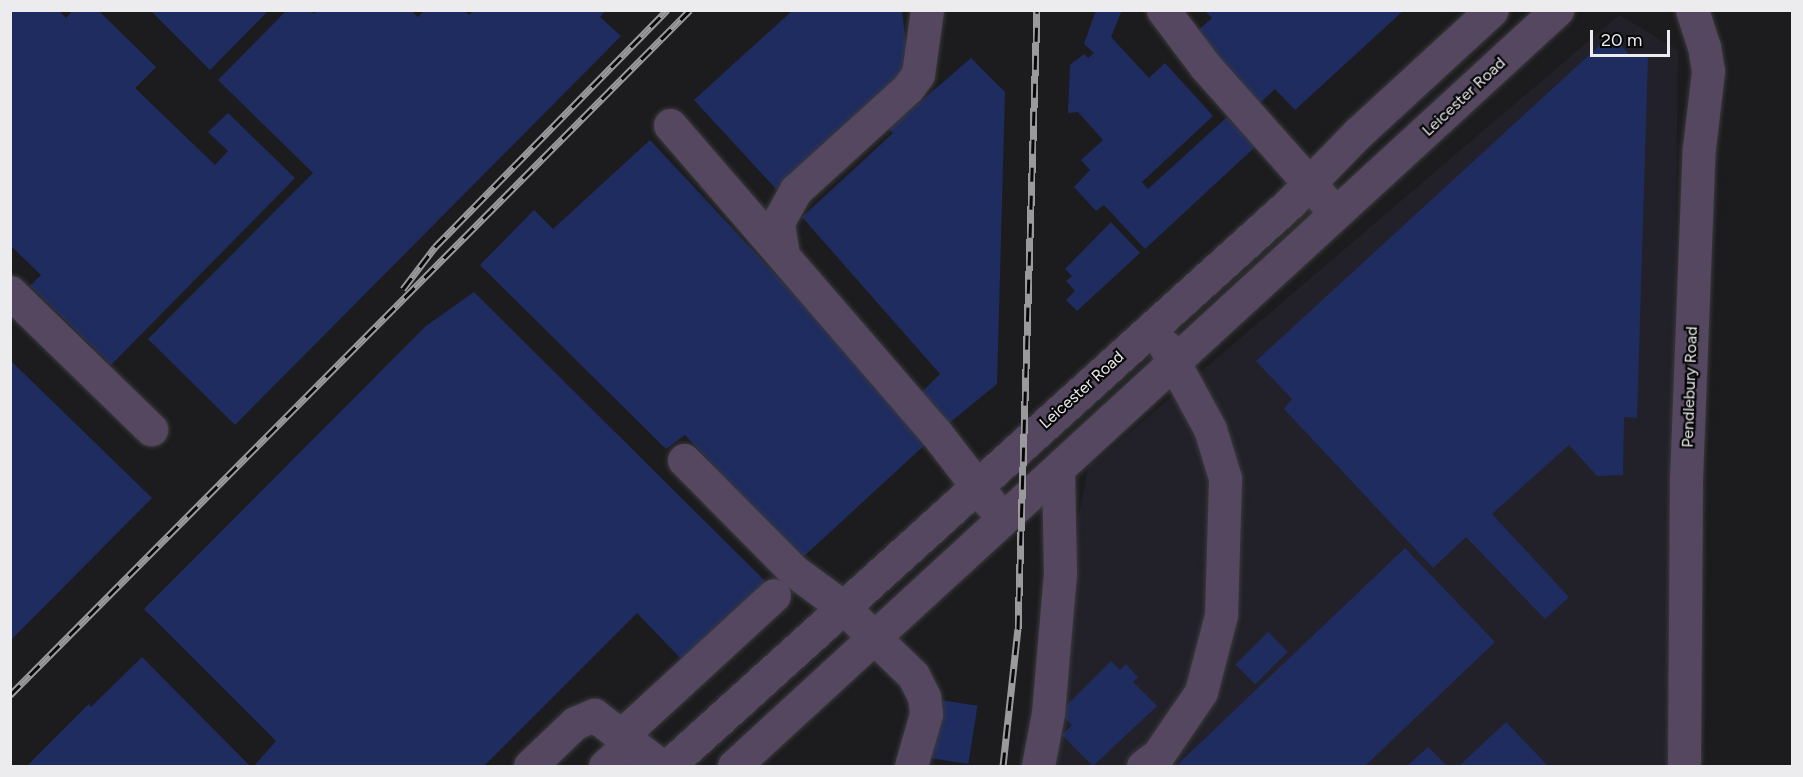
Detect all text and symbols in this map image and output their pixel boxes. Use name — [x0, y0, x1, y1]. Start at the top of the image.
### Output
scale bar — [1593, 18, 1672, 56]
text: 20 m — [1601, 29, 1642, 51]
street label: Leicester Road — [1418, 54, 1510, 140]
street label: Pendlebury Road — [1678, 326, 1702, 448]
street label: Leicester Road — [1036, 347, 1128, 433]

